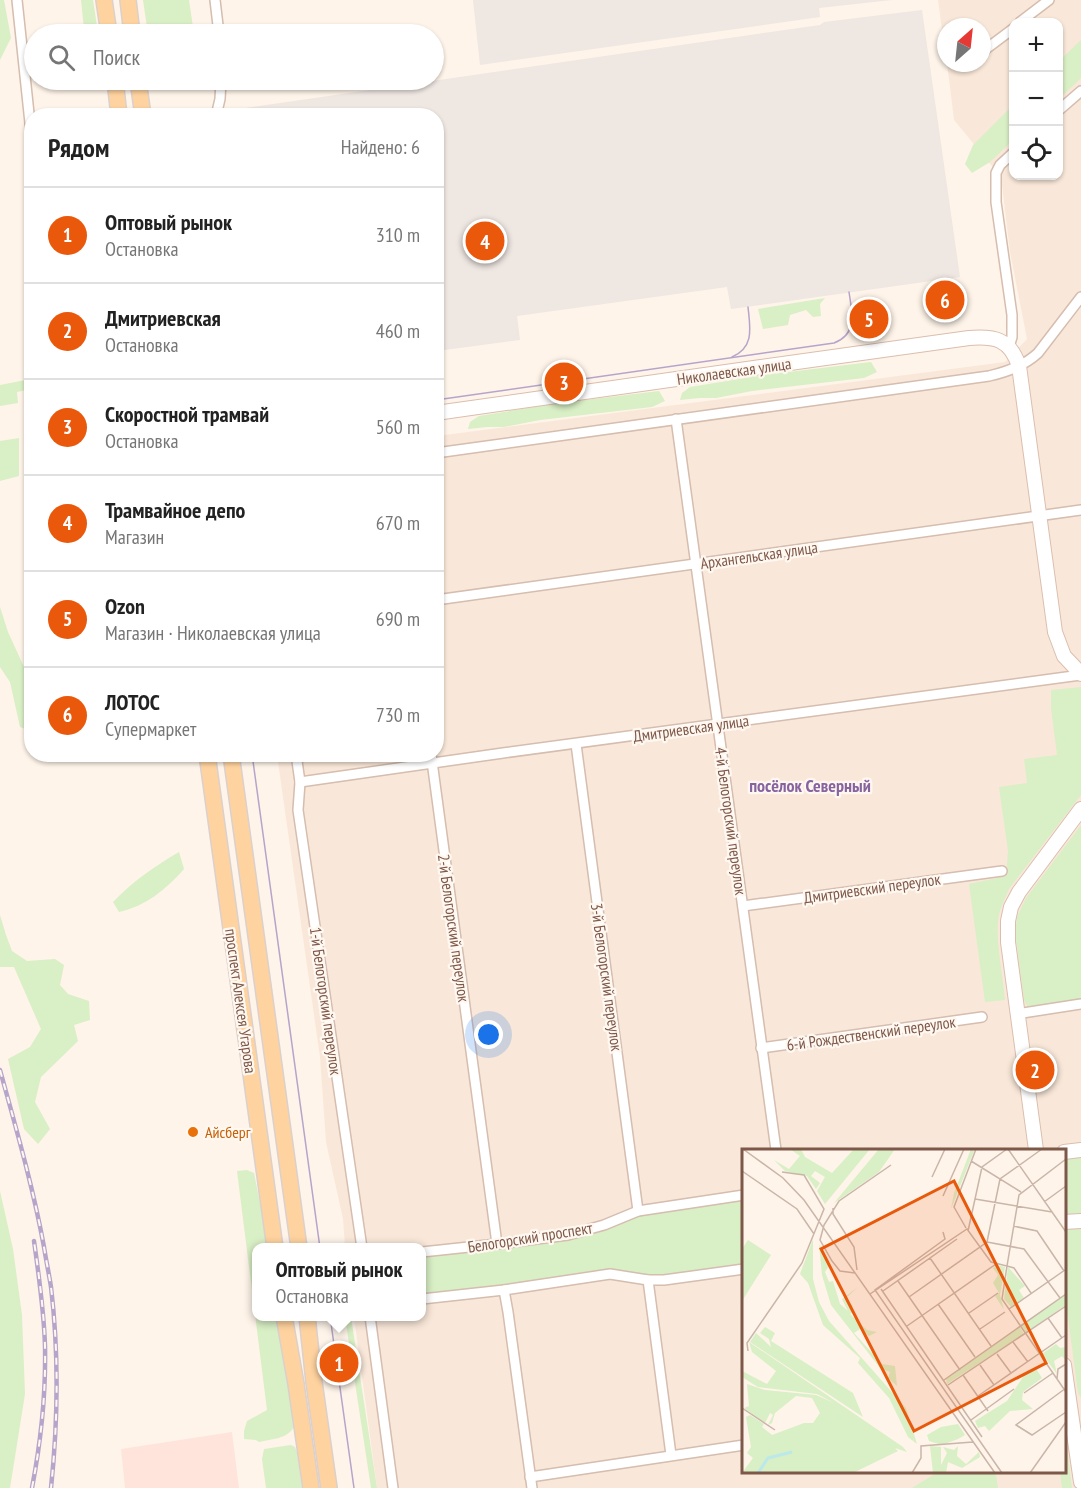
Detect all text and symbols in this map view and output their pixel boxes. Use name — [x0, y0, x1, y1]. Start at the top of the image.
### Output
north arrow — [937, 18, 991, 72]
map controls — [1009, 18, 1063, 180]
button: + — [1009, 18, 1063, 72]
search box — [24, 24, 444, 90]
icon: search — [45, 41, 78, 74]
text: Поиск — [93, 43, 140, 71]
button: − — [1009, 72, 1063, 126]
button: locate — [1009, 126, 1063, 180]
text: Рядом — [48, 131, 109, 164]
text: Найдено: 6 — [341, 134, 420, 160]
text: Оптовый рынок — [105, 208, 232, 236]
pin: 4 — [466, 218, 504, 264]
text: 1 — [63, 222, 72, 248]
text: 310 m — [376, 222, 420, 248]
text: Остановка — [105, 236, 178, 262]
pin: 6 — [926, 278, 964, 322]
pin: 5 — [850, 296, 888, 342]
text: Дмитриевская — [105, 304, 221, 332]
text: 2 — [63, 318, 72, 344]
text: 460 m — [376, 318, 420, 344]
text: Остановка — [105, 332, 178, 358]
street label: Николаевская улица — [676, 353, 792, 389]
pin: 3 — [544, 360, 584, 404]
text: Скоростной трамвай — [105, 400, 269, 428]
text: 3 — [63, 414, 72, 440]
text: 560 m — [376, 414, 420, 440]
text: Остановка — [105, 428, 178, 454]
text: Трамвайное депо — [105, 496, 245, 524]
text: 4 — [63, 510, 72, 536]
text: 670 m — [376, 510, 420, 536]
text: Магазин — [105, 524, 164, 550]
street label: Архангельская улица — [699, 537, 819, 573]
text: Ozon — [105, 592, 145, 620]
text: 5 — [63, 606, 72, 632]
text: 690 m — [376, 606, 420, 632]
text: Магазин · Николаевская улица — [105, 620, 321, 646]
text: ЛОТОС — [105, 688, 160, 716]
text: 6 — [63, 702, 72, 728]
text: 730 m — [376, 702, 420, 728]
street label: Дмитриевская улица — [632, 710, 750, 746]
text: Супермаркет — [105, 716, 196, 742]
street label: 4-й Белогорский переулок — [711, 746, 751, 897]
district label: посёлок Северный — [749, 774, 871, 797]
street label: 2-й Белогорский переулок — [434, 853, 474, 1004]
street label: Дмитриевский переулок — [802, 868, 942, 907]
street label: 3-й Белогорский переулок — [587, 902, 627, 1053]
street label: 1-й Белогорский переулок — [306, 926, 346, 1077]
street label: проспект Алексея Угарова — [221, 927, 261, 1075]
street label: 6-й Рождественский переулок — [785, 1011, 958, 1055]
your location — [474, 1020, 503, 1049]
pin: 2 — [1016, 1048, 1054, 1092]
place label: Айсберг — [205, 1122, 251, 1142]
marker: Айсберг — [186, 1125, 200, 1139]
inset map — [742, 1149, 1066, 1473]
street label: Белогорский проспект — [466, 1217, 595, 1257]
popup — [252, 1243, 426, 1321]
text: Оптовый рынок — [275, 1255, 403, 1283]
text: Остановка — [275, 1283, 349, 1309]
pin: 1 — [320, 1340, 358, 1386]

